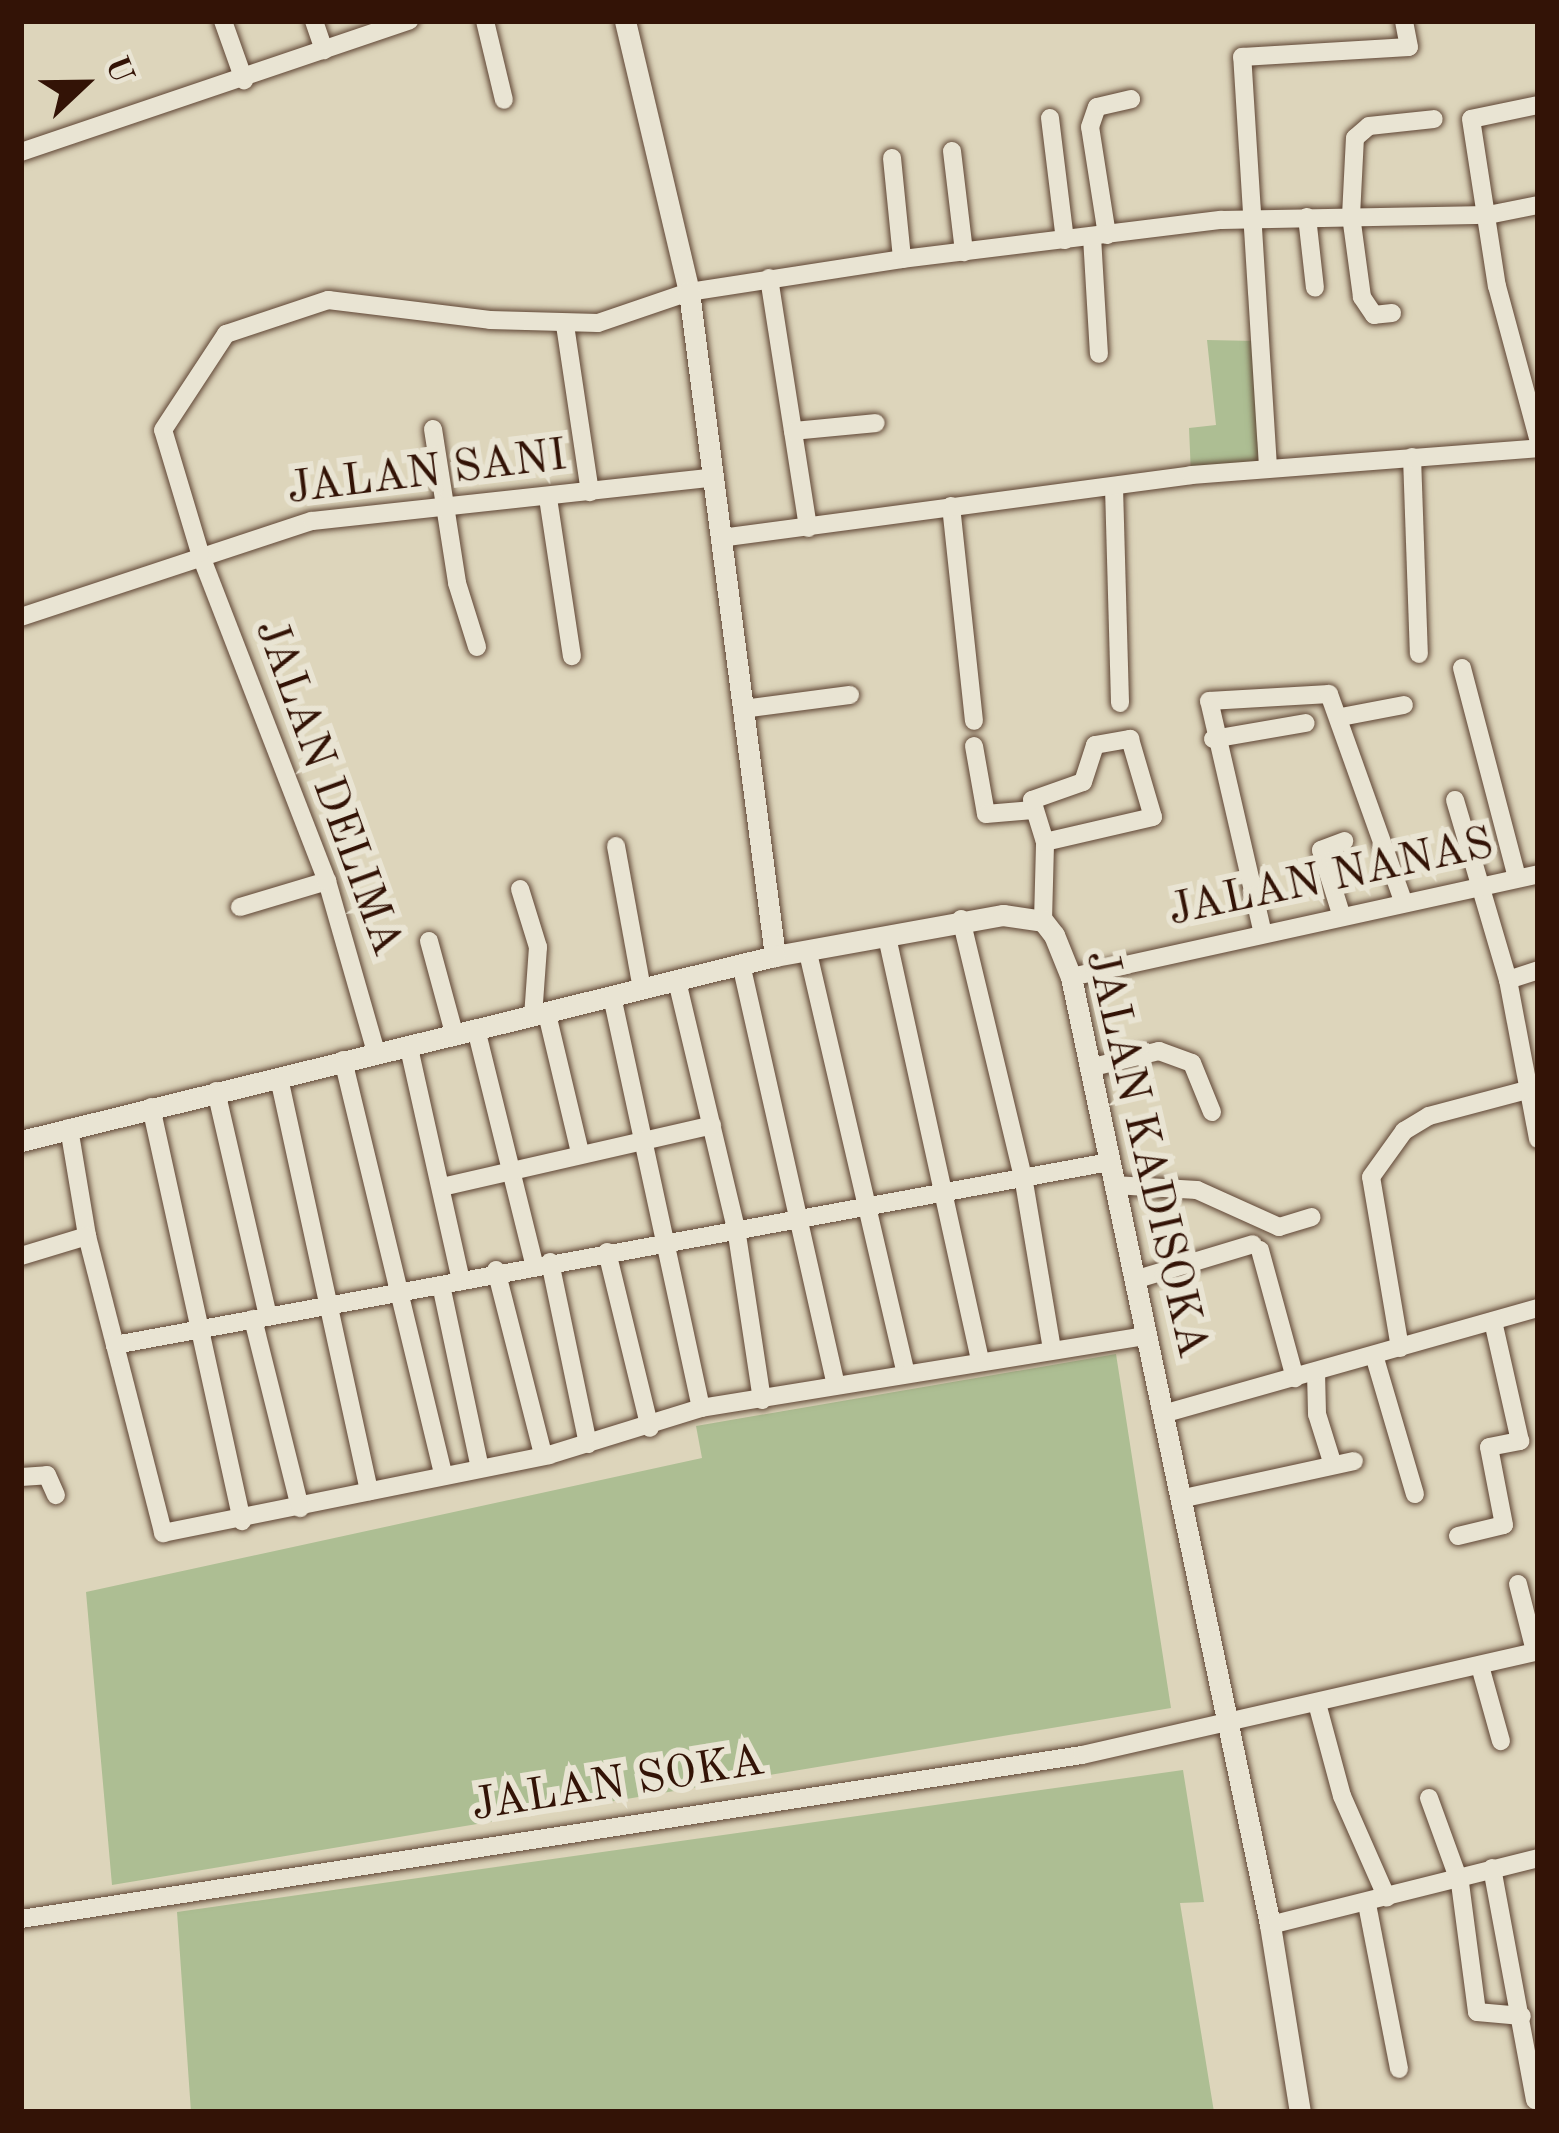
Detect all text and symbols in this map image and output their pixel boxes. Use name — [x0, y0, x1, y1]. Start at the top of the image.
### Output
north arrow — [24, 24, 144, 144]
text: U — [98, 52, 138, 89]
street label: JALAN SANI — [284, 430, 570, 518]
street label: JALAN DELIMA — [241, 613, 413, 963]
street label: JALAN NANAS — [1164, 818, 1498, 940]
street label: JALAN KADISOKA — [1072, 945, 1218, 1363]
street label: JALAN SOKA — [468, 1735, 768, 1835]

